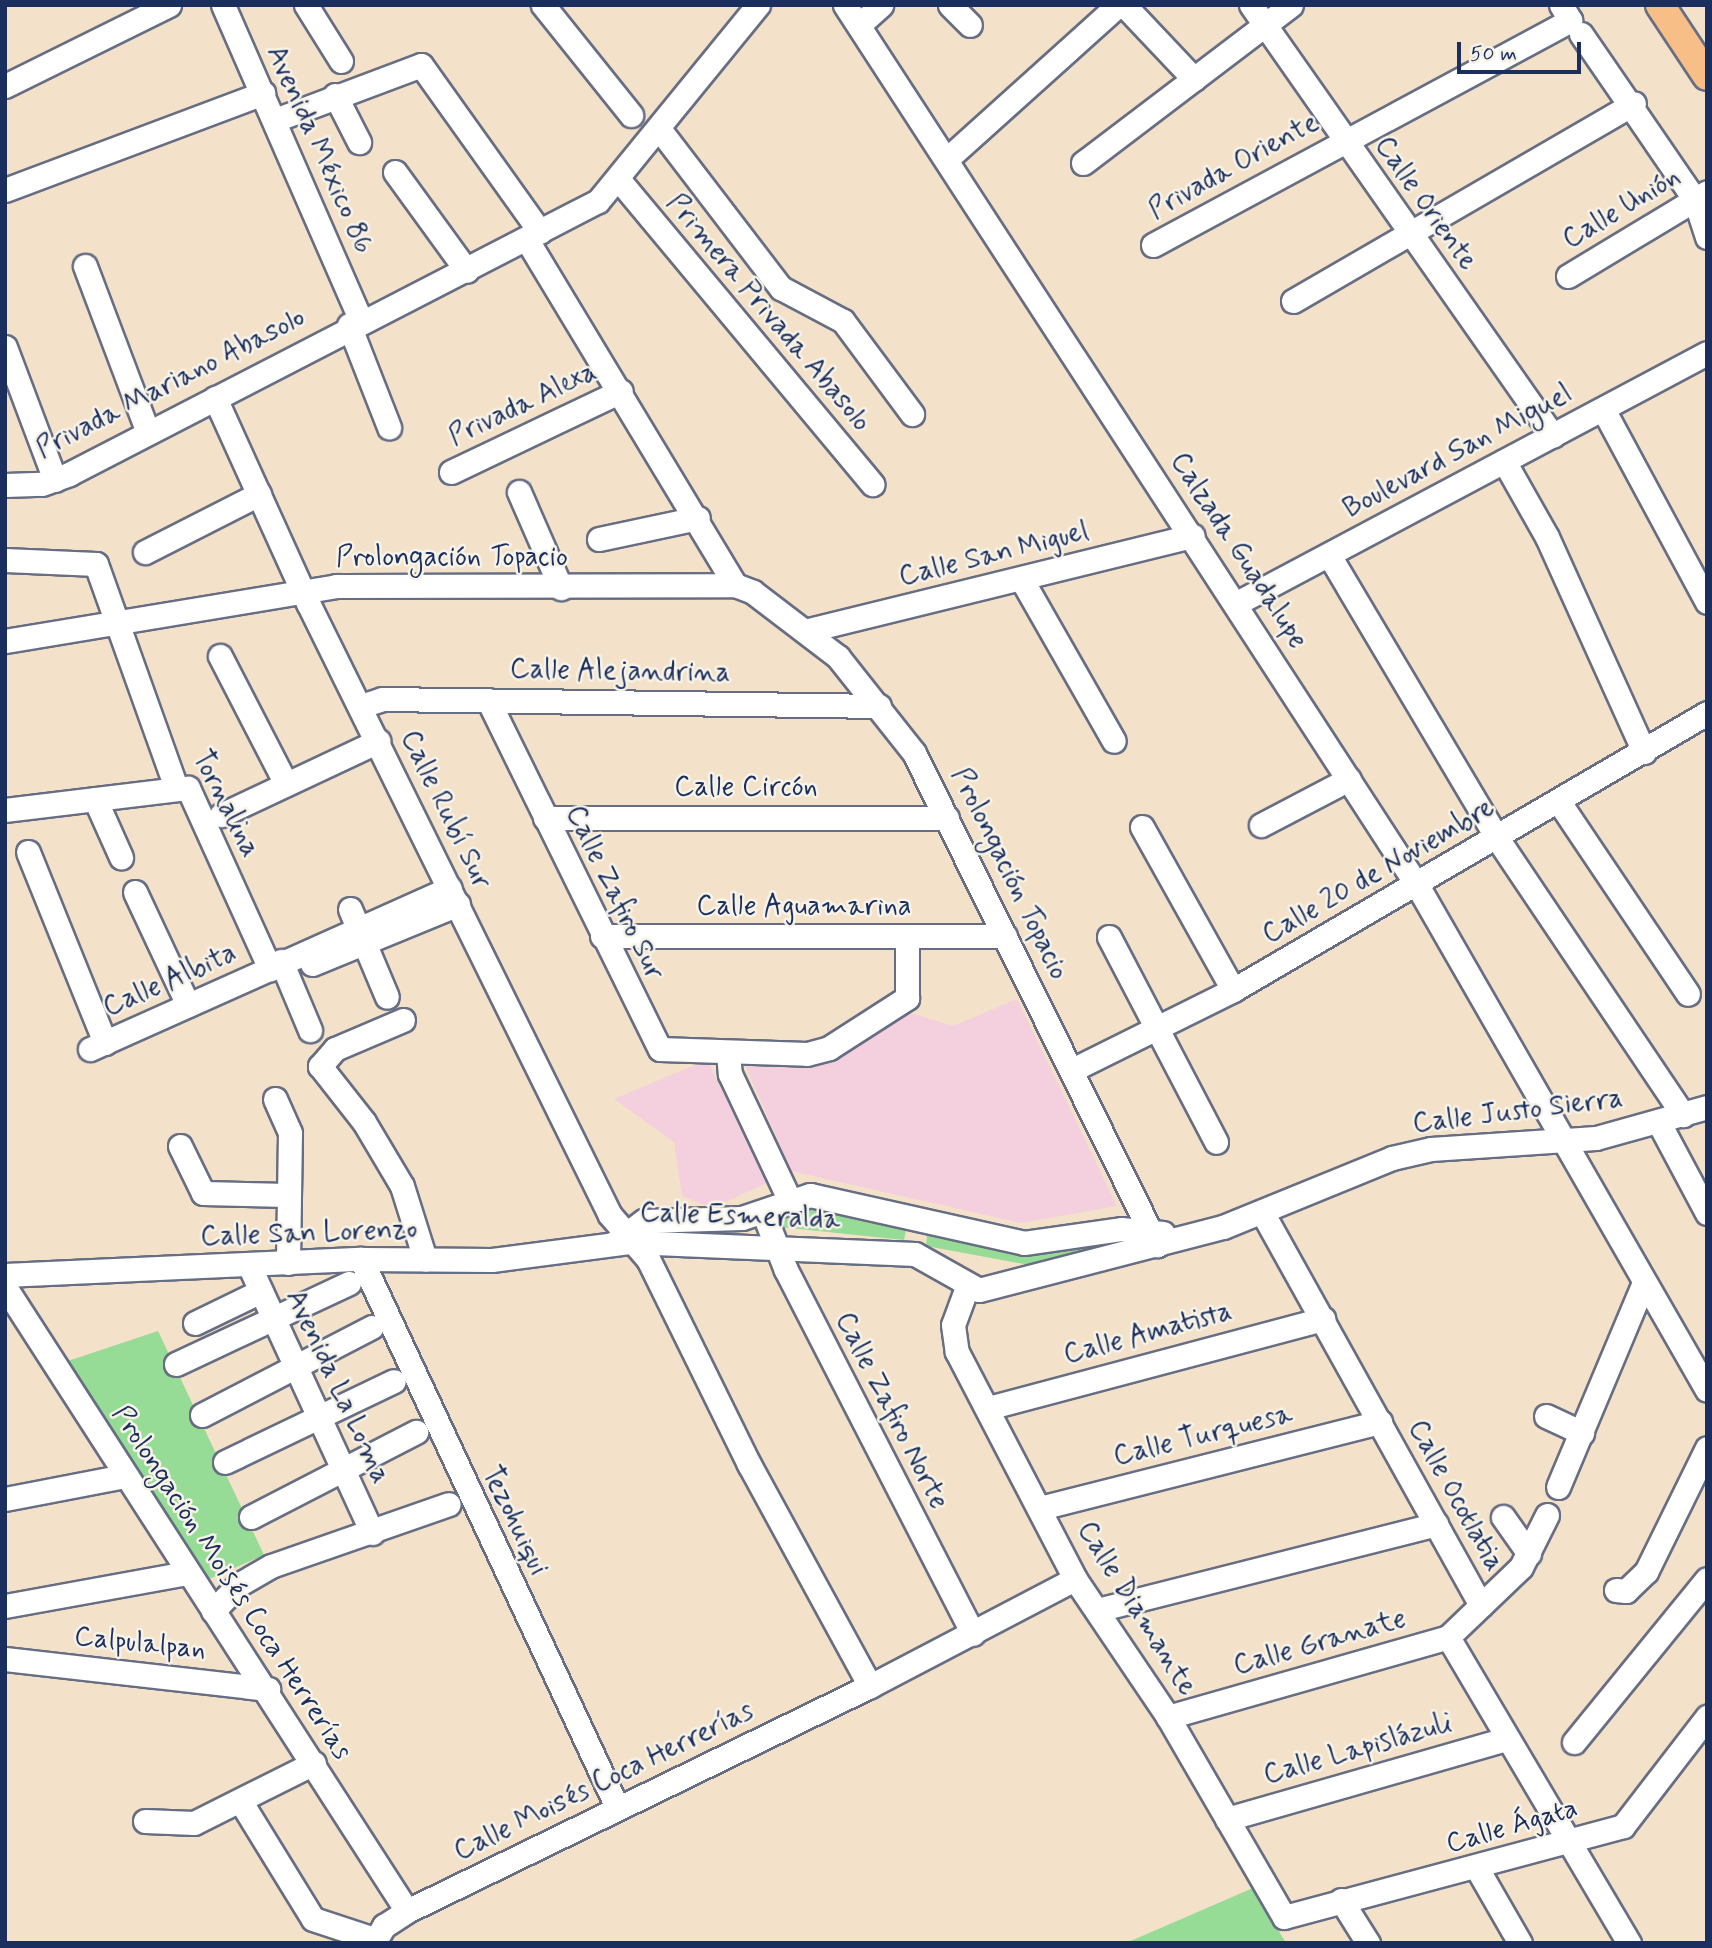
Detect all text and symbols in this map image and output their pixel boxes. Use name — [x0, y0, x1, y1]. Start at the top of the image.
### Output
scale bar — [1460, 28, 1584, 72]
text: 50 m — [1470, 40, 1517, 68]
street label: Avenida México 86 — [258, 41, 380, 259]
street label: Privada Oriente — [1143, 106, 1325, 228]
street label: Calle Oriente — [1365, 129, 1485, 279]
street label: Calle Unión — [1556, 160, 1688, 258]
street label: Primera Privada Abasolo — [660, 188, 876, 438]
street label: Privada Mariano Abasolo — [30, 301, 312, 467]
street label: Privada Alexa — [444, 356, 602, 454]
street label: Boulevard San Miguel — [1342, 380, 1574, 524]
street label: Calzada Guadalupe — [1163, 448, 1313, 654]
street label: Calle San Miguel — [896, 515, 1092, 595]
street label: Prolongación Topacio — [336, 541, 568, 575]
street label: Calle Alejandrina — [509, 653, 731, 691]
street label: Calle Rubí Sur — [393, 726, 497, 894]
street label: Tornalina — [184, 745, 266, 863]
street label: Prolongación Topacio — [943, 762, 1075, 986]
street label: Calle Circón — [675, 771, 817, 805]
street label: Calle 20 de Noviembre — [1257, 792, 1501, 952]
street label: Calle Zafiro Sur — [558, 801, 670, 985]
street label: Calle Aguamarina — [696, 890, 912, 924]
street label: Calle Albita — [97, 936, 243, 1026]
street label: Calle Justo Sierra — [1412, 1083, 1624, 1141]
street label: Calle Esmeralda — [639, 1197, 841, 1237]
street label: Calle San Lorenzo — [198, 1213, 420, 1255]
street label: Avenida La Loma — [277, 1285, 397, 1489]
street label: Calle Amatista — [1060, 1295, 1236, 1373]
street label: Calle Zafiro Norte — [827, 1308, 955, 1514]
street label: Prolongación Moisés Coca Herrerías — [102, 1397, 360, 1769]
street label: Calle Turquesa — [1116, 1399, 1290, 1473]
street label: Calle Ocotlatia — [1399, 1413, 1511, 1579]
street label: Tezohuiqui — [473, 1461, 555, 1581]
street label: Calle Diamante — [1068, 1515, 1204, 1703]
street label: Calle Granate — [1231, 1603, 1409, 1683]
street label: Calpulalpan — [73, 1620, 207, 1668]
street label: Calle Moisés Coca Herrerías — [445, 1693, 763, 1871]
street label: Calle Lapislázuli — [1261, 1707, 1455, 1793]
street label: Calle Ágata — [1442, 1792, 1582, 1862]

